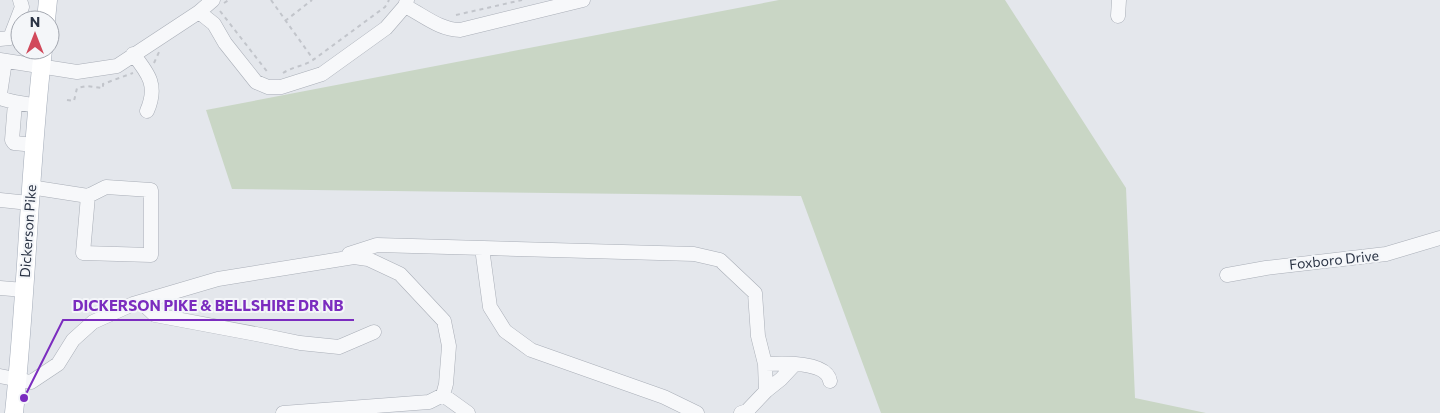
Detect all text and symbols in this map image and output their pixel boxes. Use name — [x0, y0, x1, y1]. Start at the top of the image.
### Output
north arrow — [10, 10, 60, 60]
text: N — [30, 13, 40, 30]
street label: Dickerson Pike — [16, 184, 39, 278]
street label: Foxboro Drive — [1288, 246, 1380, 273]
callout: DICKERSON PIKE & BELLSHIRE DR NB — [63, 290, 354, 320]
text: DICKERSON PIKE & BELLSHIRE DR NB — [72, 296, 344, 314]

